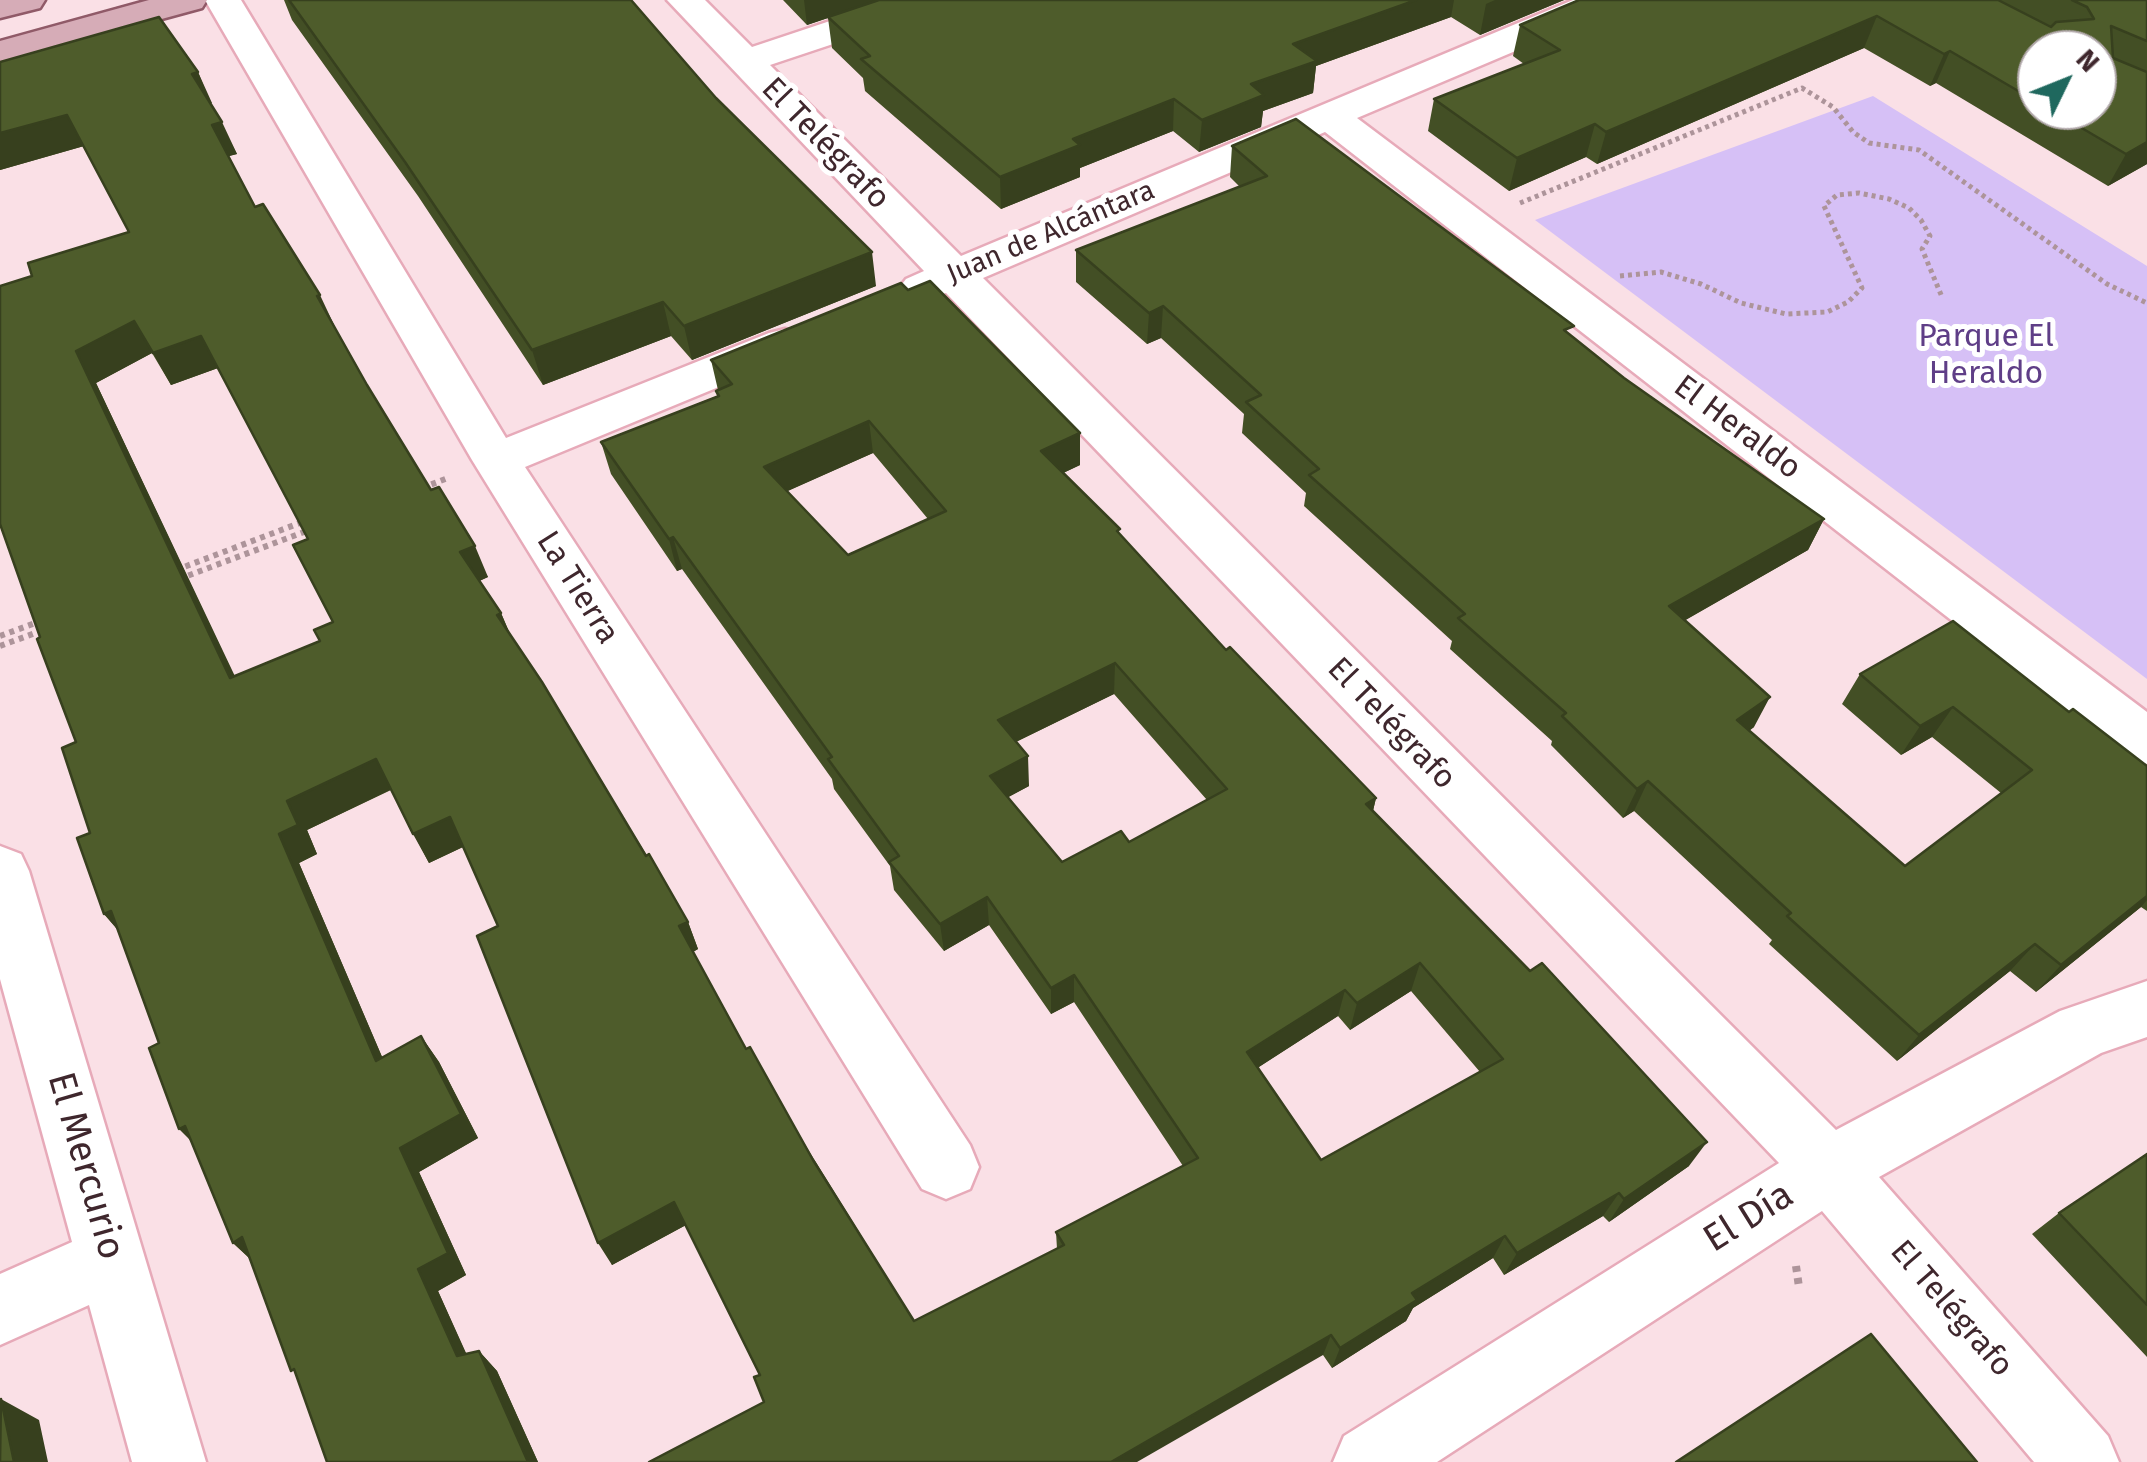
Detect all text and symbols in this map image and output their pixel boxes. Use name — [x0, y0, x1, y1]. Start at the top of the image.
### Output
north arrow — [2017, 30, 2117, 130]
text: N — [2069, 43, 2106, 79]
street label: El Telégrafo — [753, 70, 897, 218]
street label: Juan de Alcántara — [942, 174, 1160, 292]
park label: Parque El Heraldo — [1918, 318, 2054, 393]
street label: El Heraldo — [1666, 368, 1808, 488]
street label: La Tierra — [527, 525, 627, 651]
street label: El Telégrafo — [1319, 650, 1463, 798]
street label: El Mercurio — [37, 1067, 133, 1265]
street label: El Día — [1696, 1173, 1802, 1263]
street label: El Telégrafo — [1881, 1233, 2021, 1385]

